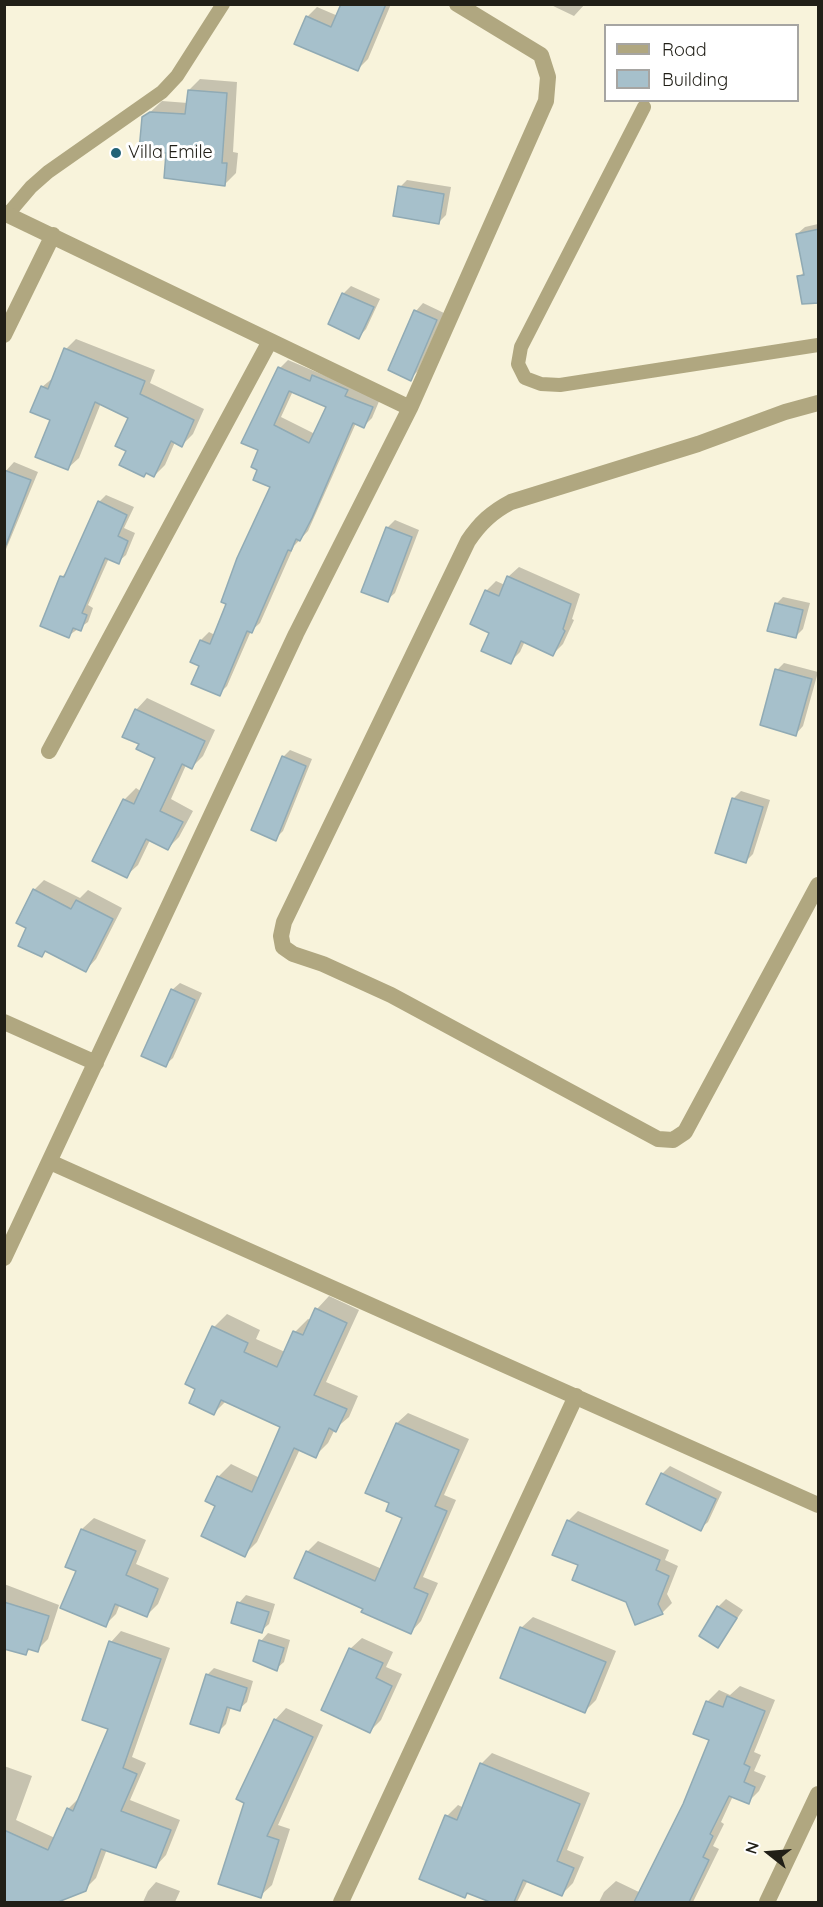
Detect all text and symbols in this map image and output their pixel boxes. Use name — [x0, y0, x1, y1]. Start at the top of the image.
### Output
legend — [604, 24, 799, 102]
text: Road — [662, 38, 707, 61]
text: Building — [662, 68, 728, 91]
place label: Villa Emile — [128, 142, 213, 164]
marker: Villa Emile — [109, 146, 123, 160]
north arrow — [739, 1823, 799, 1883]
text: N — [741, 1839, 763, 1856]

